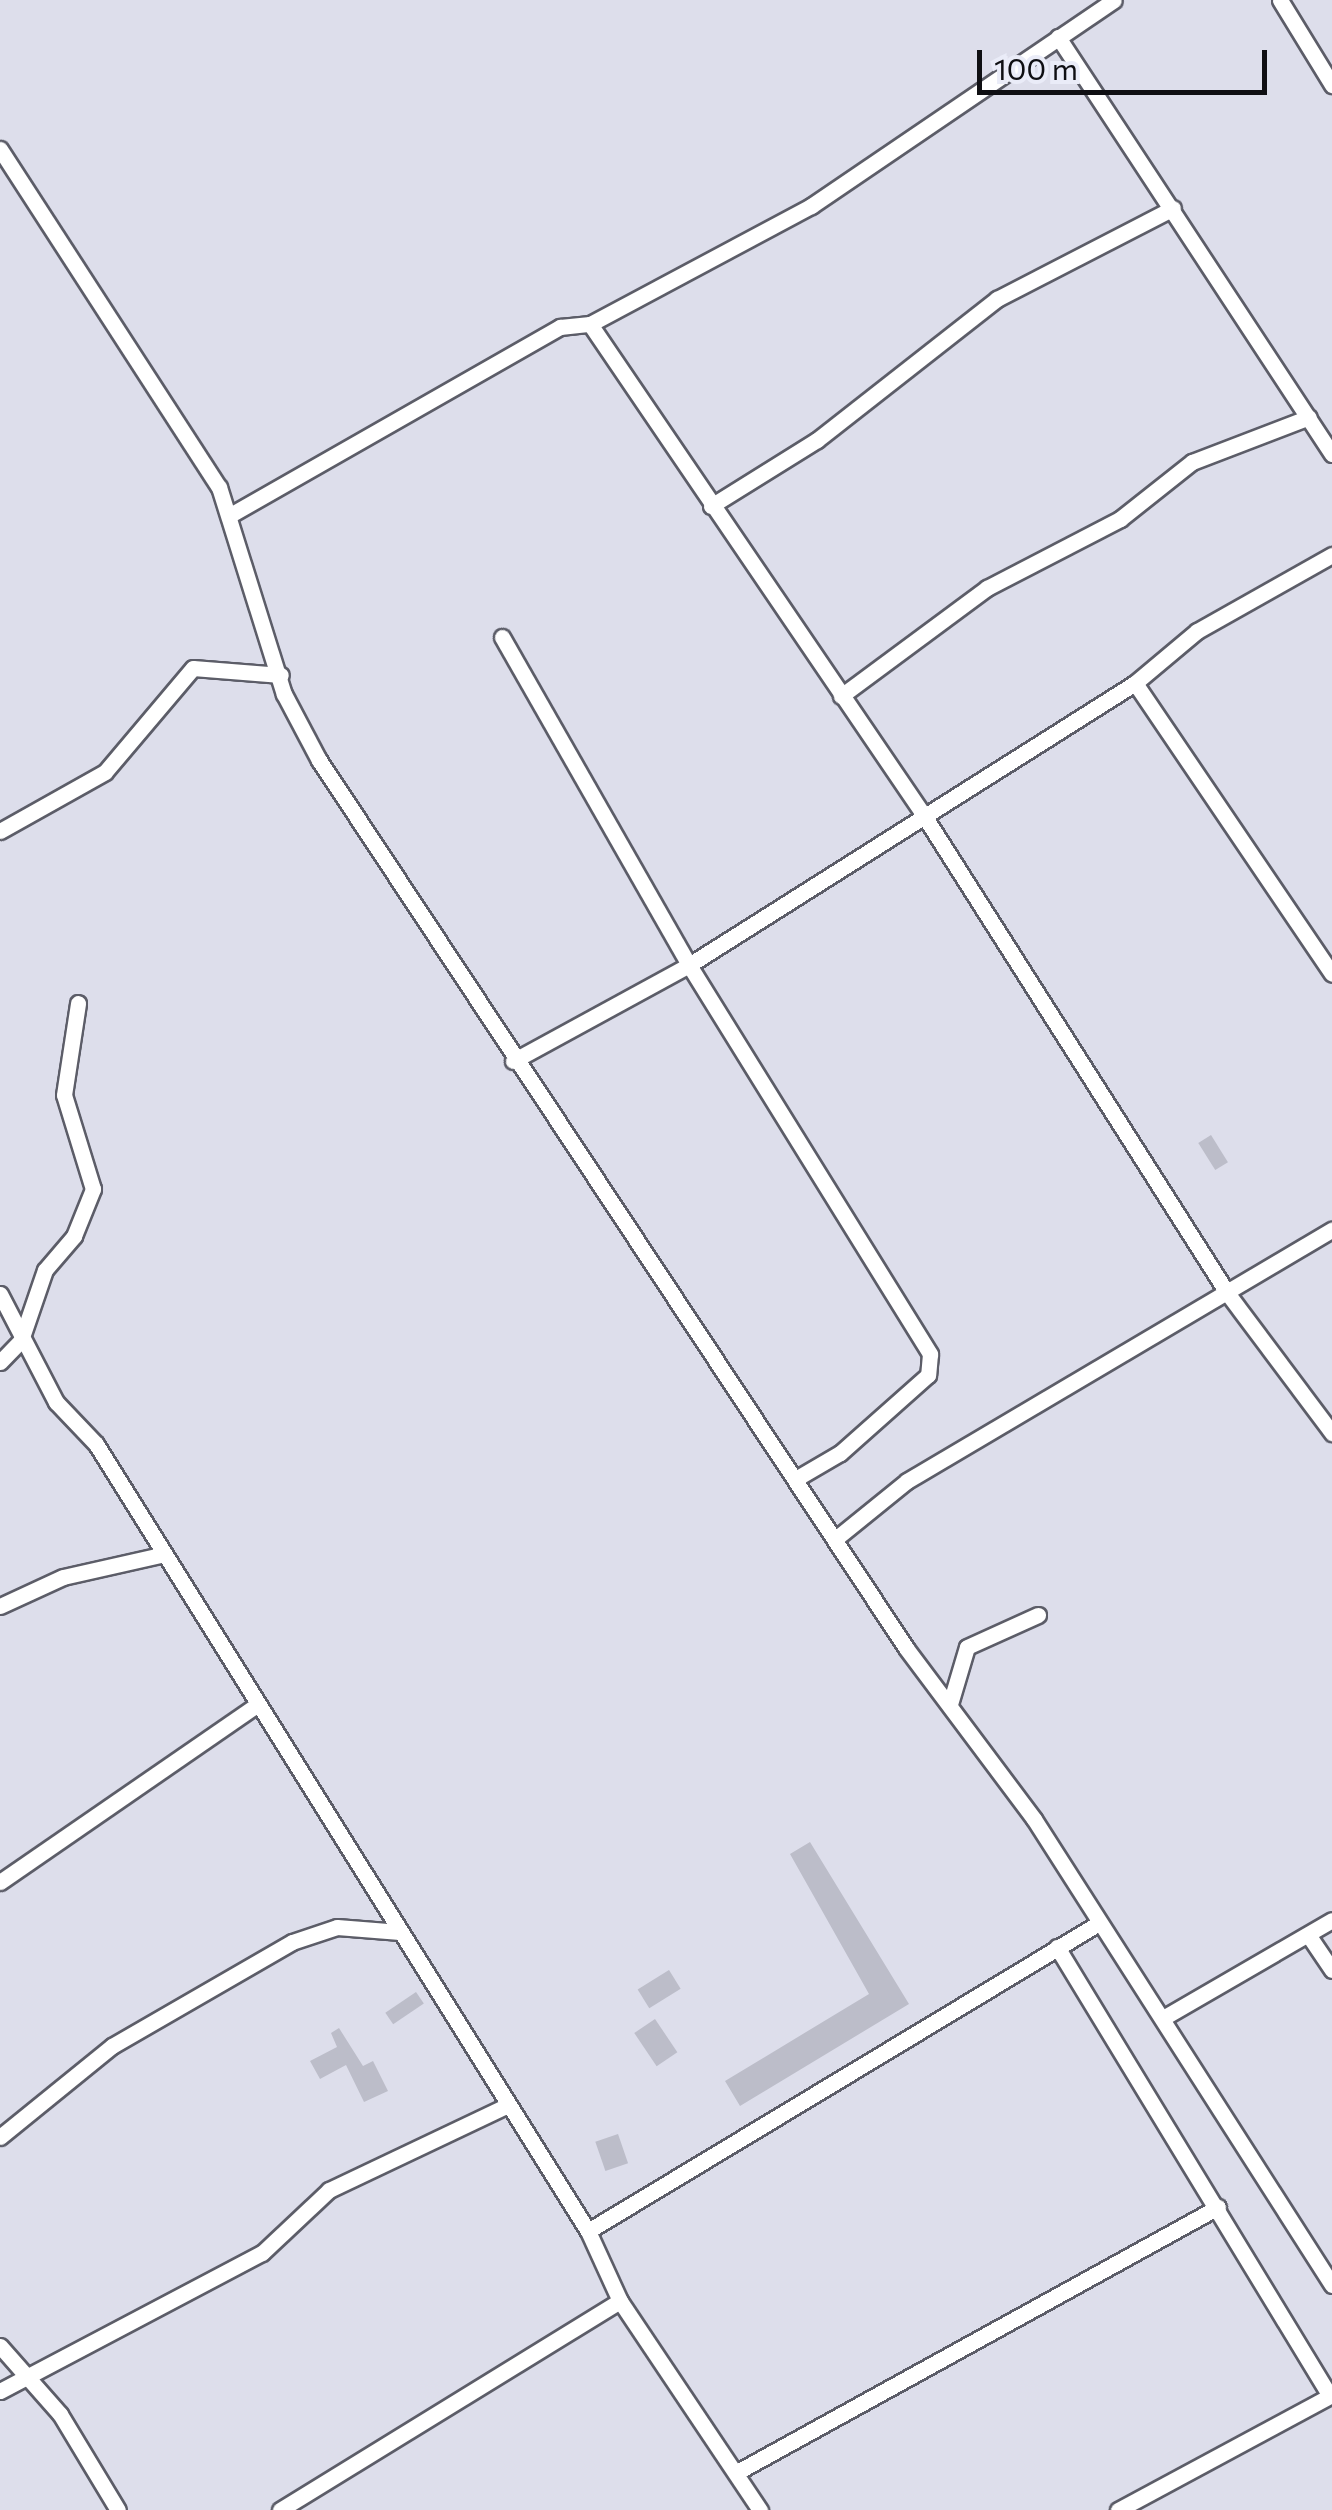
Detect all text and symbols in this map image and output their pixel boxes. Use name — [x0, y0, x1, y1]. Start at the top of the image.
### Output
scale bar — [982, 30, 1272, 92]
text: 100 m — [994, 49, 1078, 86]

